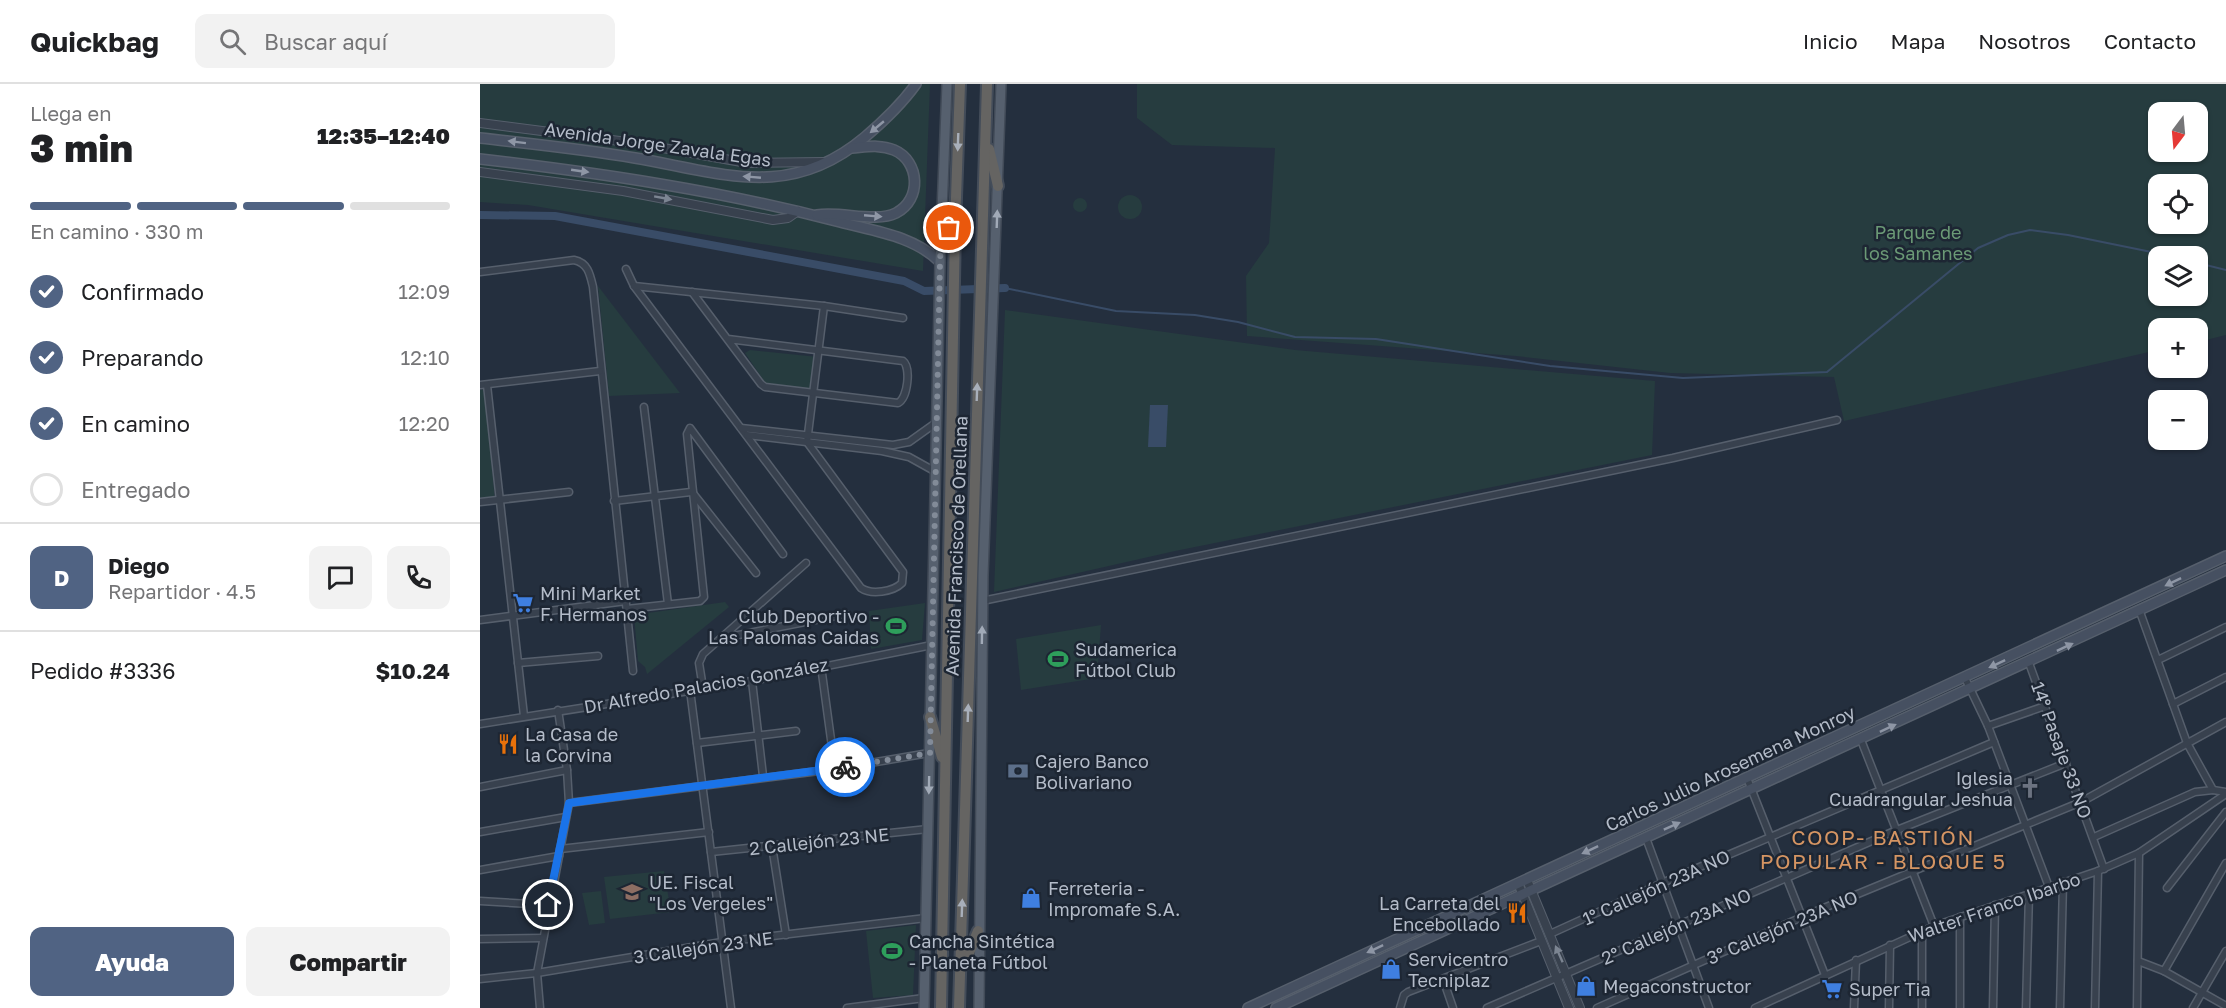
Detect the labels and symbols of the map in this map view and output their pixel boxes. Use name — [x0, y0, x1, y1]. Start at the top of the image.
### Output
north arrow — [2148, 102, 2208, 162]
street label: Avenida Jorge Zavala Egas — [543, 117, 773, 171]
one-way arrow — [870, 120, 885, 133]
one-way arrow — [953, 133, 962, 152]
one-way arrow — [508, 137, 527, 147]
one-way arrow — [570, 167, 589, 176]
one-way arrow — [742, 172, 761, 182]
one-way arrow — [653, 194, 672, 203]
pin — [923, 202, 974, 253]
one-way arrow — [992, 210, 1002, 229]
one-way arrow — [863, 211, 882, 221]
park label: Parque de los Samanes — [1863, 221, 1973, 264]
one-way arrow — [972, 382, 982, 401]
street label: Avenida Francisco de Orellana — [940, 416, 972, 676]
one-way arrow — [2165, 577, 2182, 586]
place label: Mini Market F. Hermanos — [540, 582, 647, 625]
supermarket icon: Mini Market F. Hermanos — [511, 591, 535, 615]
place label: Club Deportivo - Las Palomas Caidas — [708, 605, 879, 648]
sports icon: Club Deportivo - Las Palomas Caidas — [884, 614, 908, 638]
one-way arrow — [977, 625, 987, 644]
place label: Sudamerica Fútbol Club — [1075, 638, 1177, 681]
one-way arrow — [2057, 642, 2074, 651]
sports icon: Sudamerica Fútbol Club — [1046, 647, 1070, 671]
street label: Dr Alfredo Palacios González — [582, 653, 830, 717]
one-way arrow — [1987, 659, 2005, 669]
street label: 14° Pasaje 33 NO — [2027, 679, 2097, 821]
street label: Carlos Julio Arosemena Monroy — [1602, 700, 1858, 836]
one-way arrow — [963, 703, 973, 722]
place label: La Casa de la Corvina — [525, 723, 618, 766]
one-way arrow — [1880, 723, 1897, 732]
restaurant icon: La Casa de la Corvina — [496, 732, 520, 756]
courier — [815, 737, 875, 797]
place label: Cajero Banco Bolivariano — [1035, 750, 1149, 793]
bank icon: Cajero Banco Bolivariano — [1006, 759, 1030, 783]
place label: Iglesia Cuadrangular Jeshua — [1829, 767, 2013, 810]
one-way arrow — [924, 775, 934, 794]
church icon: Iglesia Cuadrangular Jeshua — [2018, 776, 2042, 800]
one-way arrow — [1664, 821, 1681, 830]
street label: 2 Callejón 23 NE — [748, 823, 890, 859]
district label: COOP- BASTIÓN POPULAR - BLOQUE 5 — [1760, 824, 2006, 874]
street label: 1° Callejón 23A NO — [1579, 845, 1733, 929]
one-way arrow — [1582, 846, 1599, 855]
street label: Walter Franco Ibarbo — [1905, 867, 2083, 947]
place label: UE. Fiscal "Los Vergeles" — [649, 871, 773, 914]
place label: Ferreteria - Impromafe S.A. — [1048, 877, 1180, 920]
pin — [522, 879, 573, 930]
school or university icon: UE. Fiscal "Los Vergeles" — [620, 880, 644, 904]
street label: 2° Callejón 23A NO — [1598, 883, 1754, 969]
street label: 3° Callejón 23A NO — [1703, 885, 1861, 969]
shop icon: Ferreteria - Impromafe S.A. — [1019, 886, 1043, 910]
place label: La Carreta del Encebollado — [1379, 892, 1500, 935]
one-way arrow — [958, 898, 967, 917]
restaurant icon: La Carreta del Encebollado — [1505, 901, 1529, 925]
street label: 3 Callejón 23 NE — [632, 926, 774, 968]
place label: Cancha Sintética - Planeta Fútbol — [909, 930, 1055, 973]
sports icon: Cancha Sintética - Planeta Fútbol — [880, 939, 904, 963]
one-way arrow — [1366, 944, 1383, 953]
one-way arrow — [1554, 945, 1563, 962]
place label: Servicentro Tecniplaz — [1408, 948, 1508, 991]
shop icon: Servicentro Tecniplaz — [1379, 957, 1403, 981]
shop icon: Megaconstructor — [1574, 974, 1598, 998]
place label: Megaconstructor — [1603, 975, 1751, 997]
supermarket icon: Super Tia — [1820, 977, 1844, 1001]
place label: Super Tia — [1849, 978, 1931, 1000]

